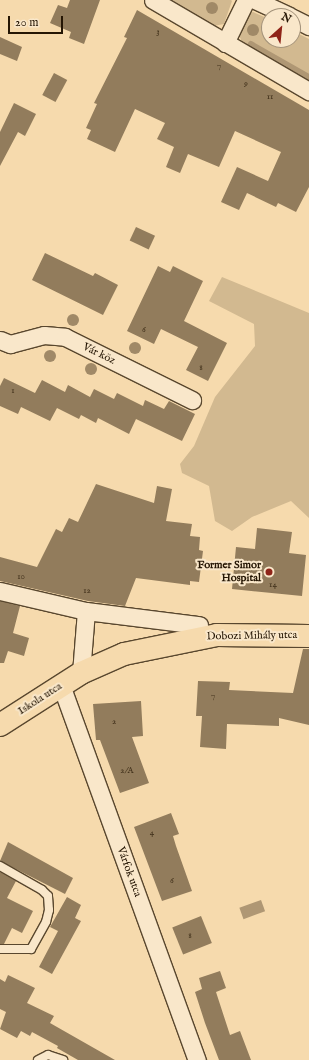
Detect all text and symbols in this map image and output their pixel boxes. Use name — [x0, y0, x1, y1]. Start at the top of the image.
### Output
scale bar — [10, 8, 65, 34]
north arrow — [261, 8, 301, 48]
text: N — [279, 10, 293, 27]
text: 20 m — [15, 15, 38, 30]
house number: 3 — [156, 27, 160, 37]
house number: 7 — [217, 61, 221, 71]
house number: 9 — [244, 79, 248, 89]
house number: 11 — [267, 92, 273, 102]
house number: 6 — [142, 325, 146, 335]
street label: Vár köz — [81, 341, 117, 367]
house number: 8 — [199, 363, 203, 373]
house number: 1 — [11, 386, 15, 396]
place label: Former Simor Hospital — [197, 559, 261, 585]
marker: Former Simor Hospital — [264, 567, 274, 577]
house number: 10 — [17, 572, 25, 582]
house number: 14 — [269, 580, 277, 590]
house number: 12 — [83, 586, 91, 596]
street label: Dobozi Mihály utca — [207, 629, 297, 643]
street label: Iskola utca — [16, 680, 64, 718]
house number: 7 — [211, 691, 215, 701]
house number: 2 — [112, 717, 116, 727]
house number: 2/A — [120, 766, 134, 776]
house number: 4 — [150, 828, 154, 838]
street label: Várfok utca — [114, 845, 144, 899]
house number: 6 — [170, 876, 174, 886]
house number: 8 — [188, 931, 192, 941]

